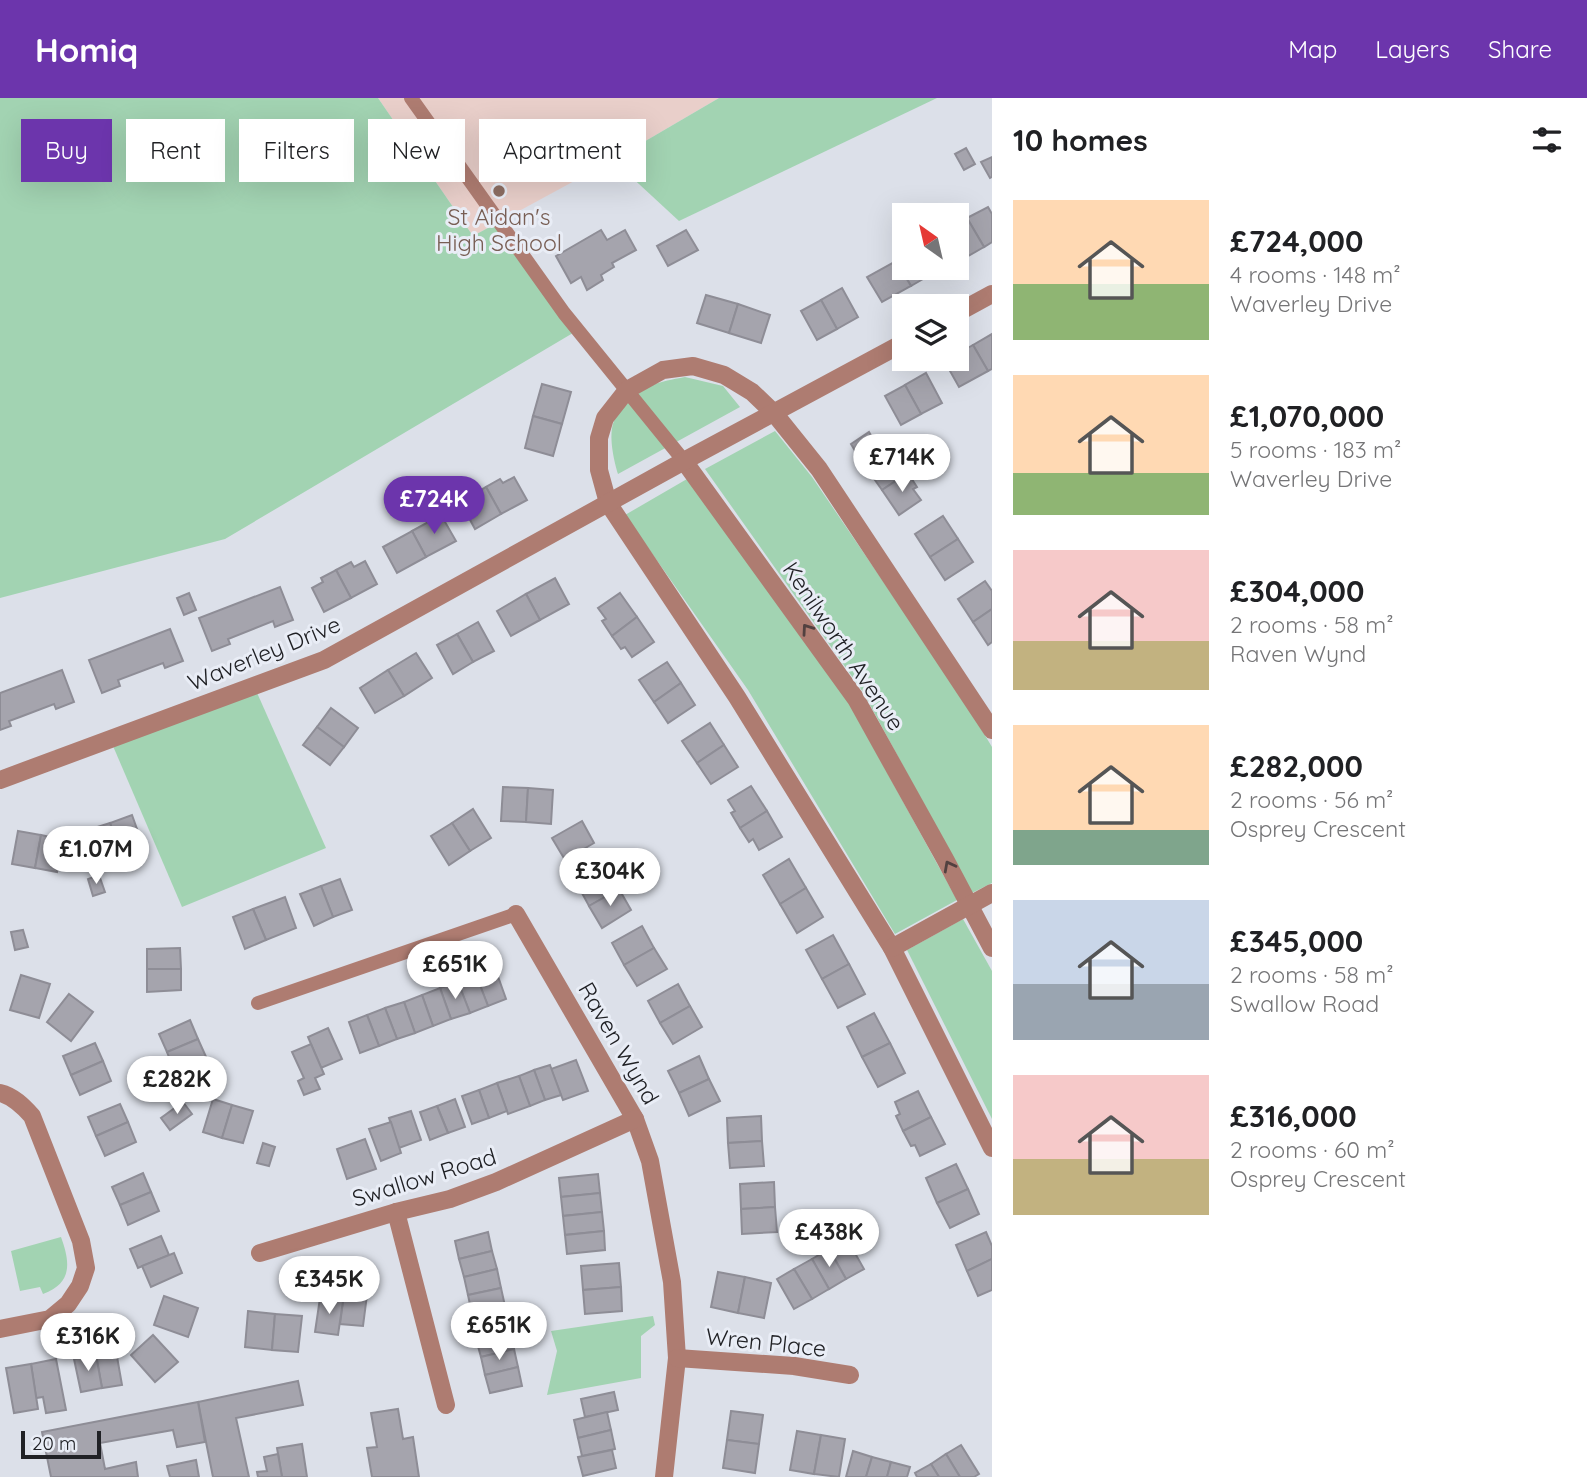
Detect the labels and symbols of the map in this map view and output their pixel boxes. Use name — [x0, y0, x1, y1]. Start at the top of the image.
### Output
marker: St Aidan's High School — [491, 183, 507, 199]
place label: St Aidan's High School — [436, 202, 562, 257]
north arrow — [892, 203, 970, 280]
pin: £714K — [853, 434, 951, 494]
pin: £724K — [385, 476, 483, 536]
street label: Kenilworth Avenue — [777, 556, 911, 736]
street label: Waverley Drive — [183, 609, 345, 697]
one-way arrow — [803, 624, 815, 637]
pin: £1.07M — [39, 826, 153, 886]
pin: £304K — [561, 848, 659, 908]
one-way arrow — [943, 861, 957, 873]
pin: £651K — [406, 942, 504, 1001]
street label: Raven Wynd — [572, 977, 666, 1109]
pin: £282K — [128, 1056, 226, 1116]
street label: Swallow Road — [348, 1141, 500, 1213]
pin: £438K — [780, 1210, 878, 1269]
pin: £345K — [280, 1256, 378, 1316]
pin: £651K — [450, 1302, 548, 1362]
pin: £316K — [39, 1314, 137, 1373]
street label: Wren Place — [704, 1321, 828, 1363]
scale bar — [21, 1428, 102, 1460]

